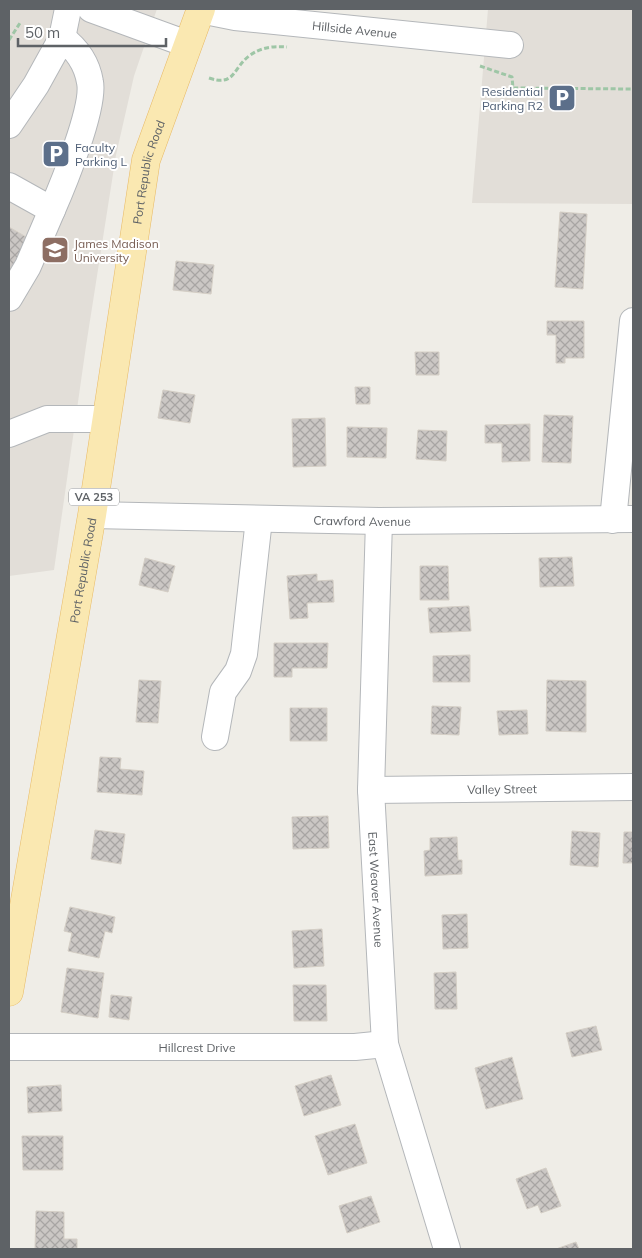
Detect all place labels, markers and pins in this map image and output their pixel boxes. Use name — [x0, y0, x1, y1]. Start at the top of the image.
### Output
parking icon: Residential Parking R2 — [547, 83, 577, 113]
place label: Residential Parking R2 — [482, 84, 543, 113]
parking icon: Faculty Parking L — [41, 139, 71, 169]
place label: Faculty Parking L — [75, 140, 128, 169]
school or university icon: James Madison University — [40, 235, 70, 265]
place label: James Madison University — [74, 236, 159, 265]

